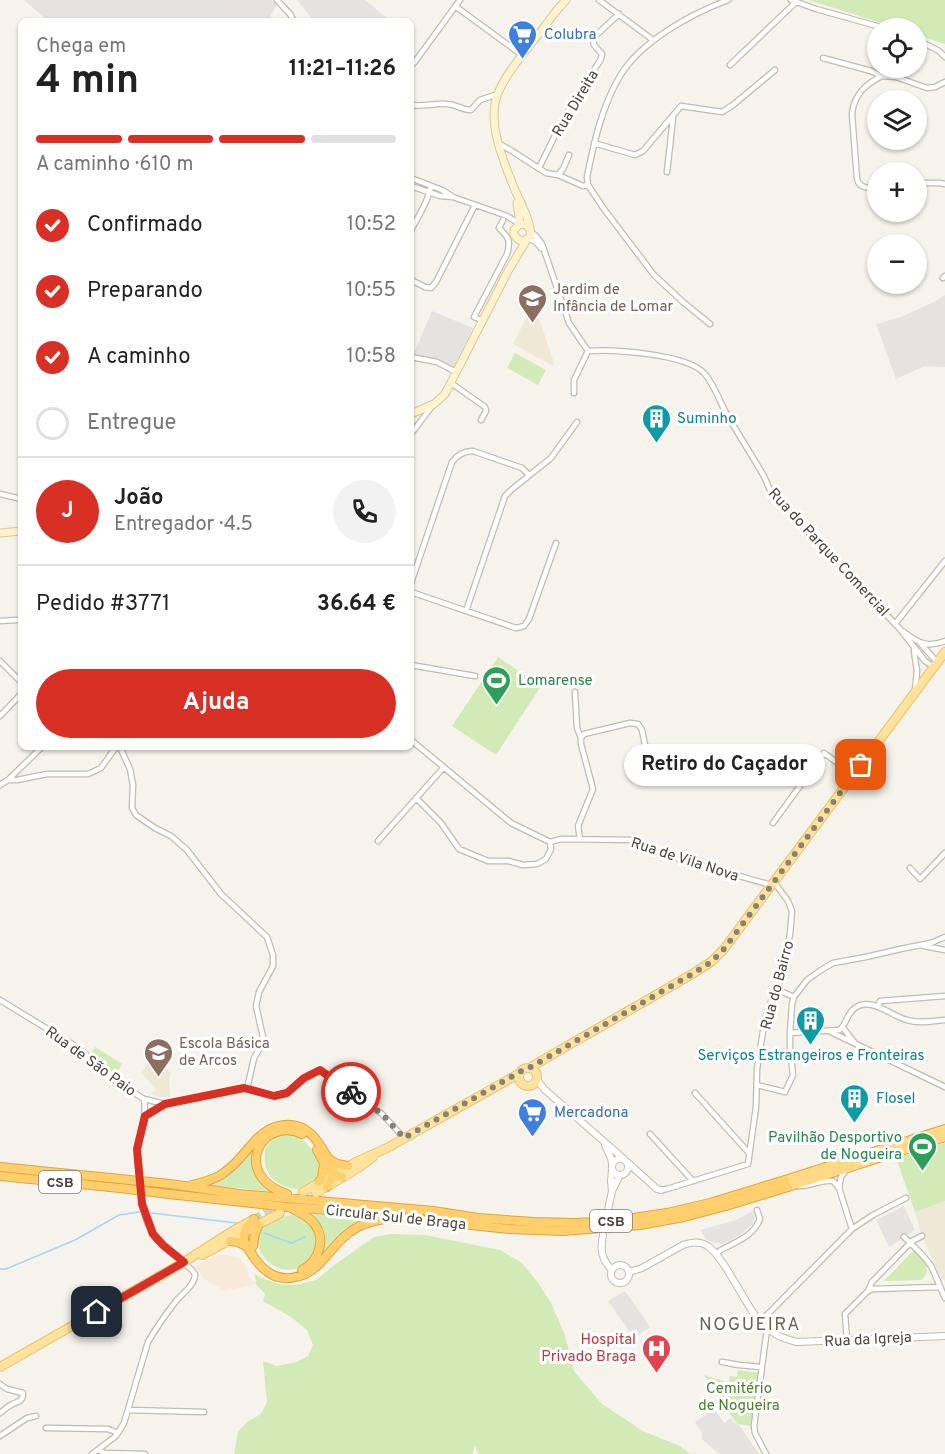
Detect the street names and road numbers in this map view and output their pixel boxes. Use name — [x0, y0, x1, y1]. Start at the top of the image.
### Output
street label: Rua Direita — [549, 67, 604, 141]
street label: Rua do Parque Comercial — [763, 485, 892, 621]
street label: Rua de Vila Nova — [628, 834, 741, 887]
street label: Rua do Bairro — [757, 939, 799, 1032]
street label: Rua de São Paio — [41, 1023, 139, 1102]
road number: CSB — [39, 1171, 81, 1193]
street label: Circular Sul de Braga — [325, 1202, 467, 1235]
road number: CSB — [590, 1210, 632, 1232]
street label: Rua da Igreja — [824, 1329, 912, 1352]

